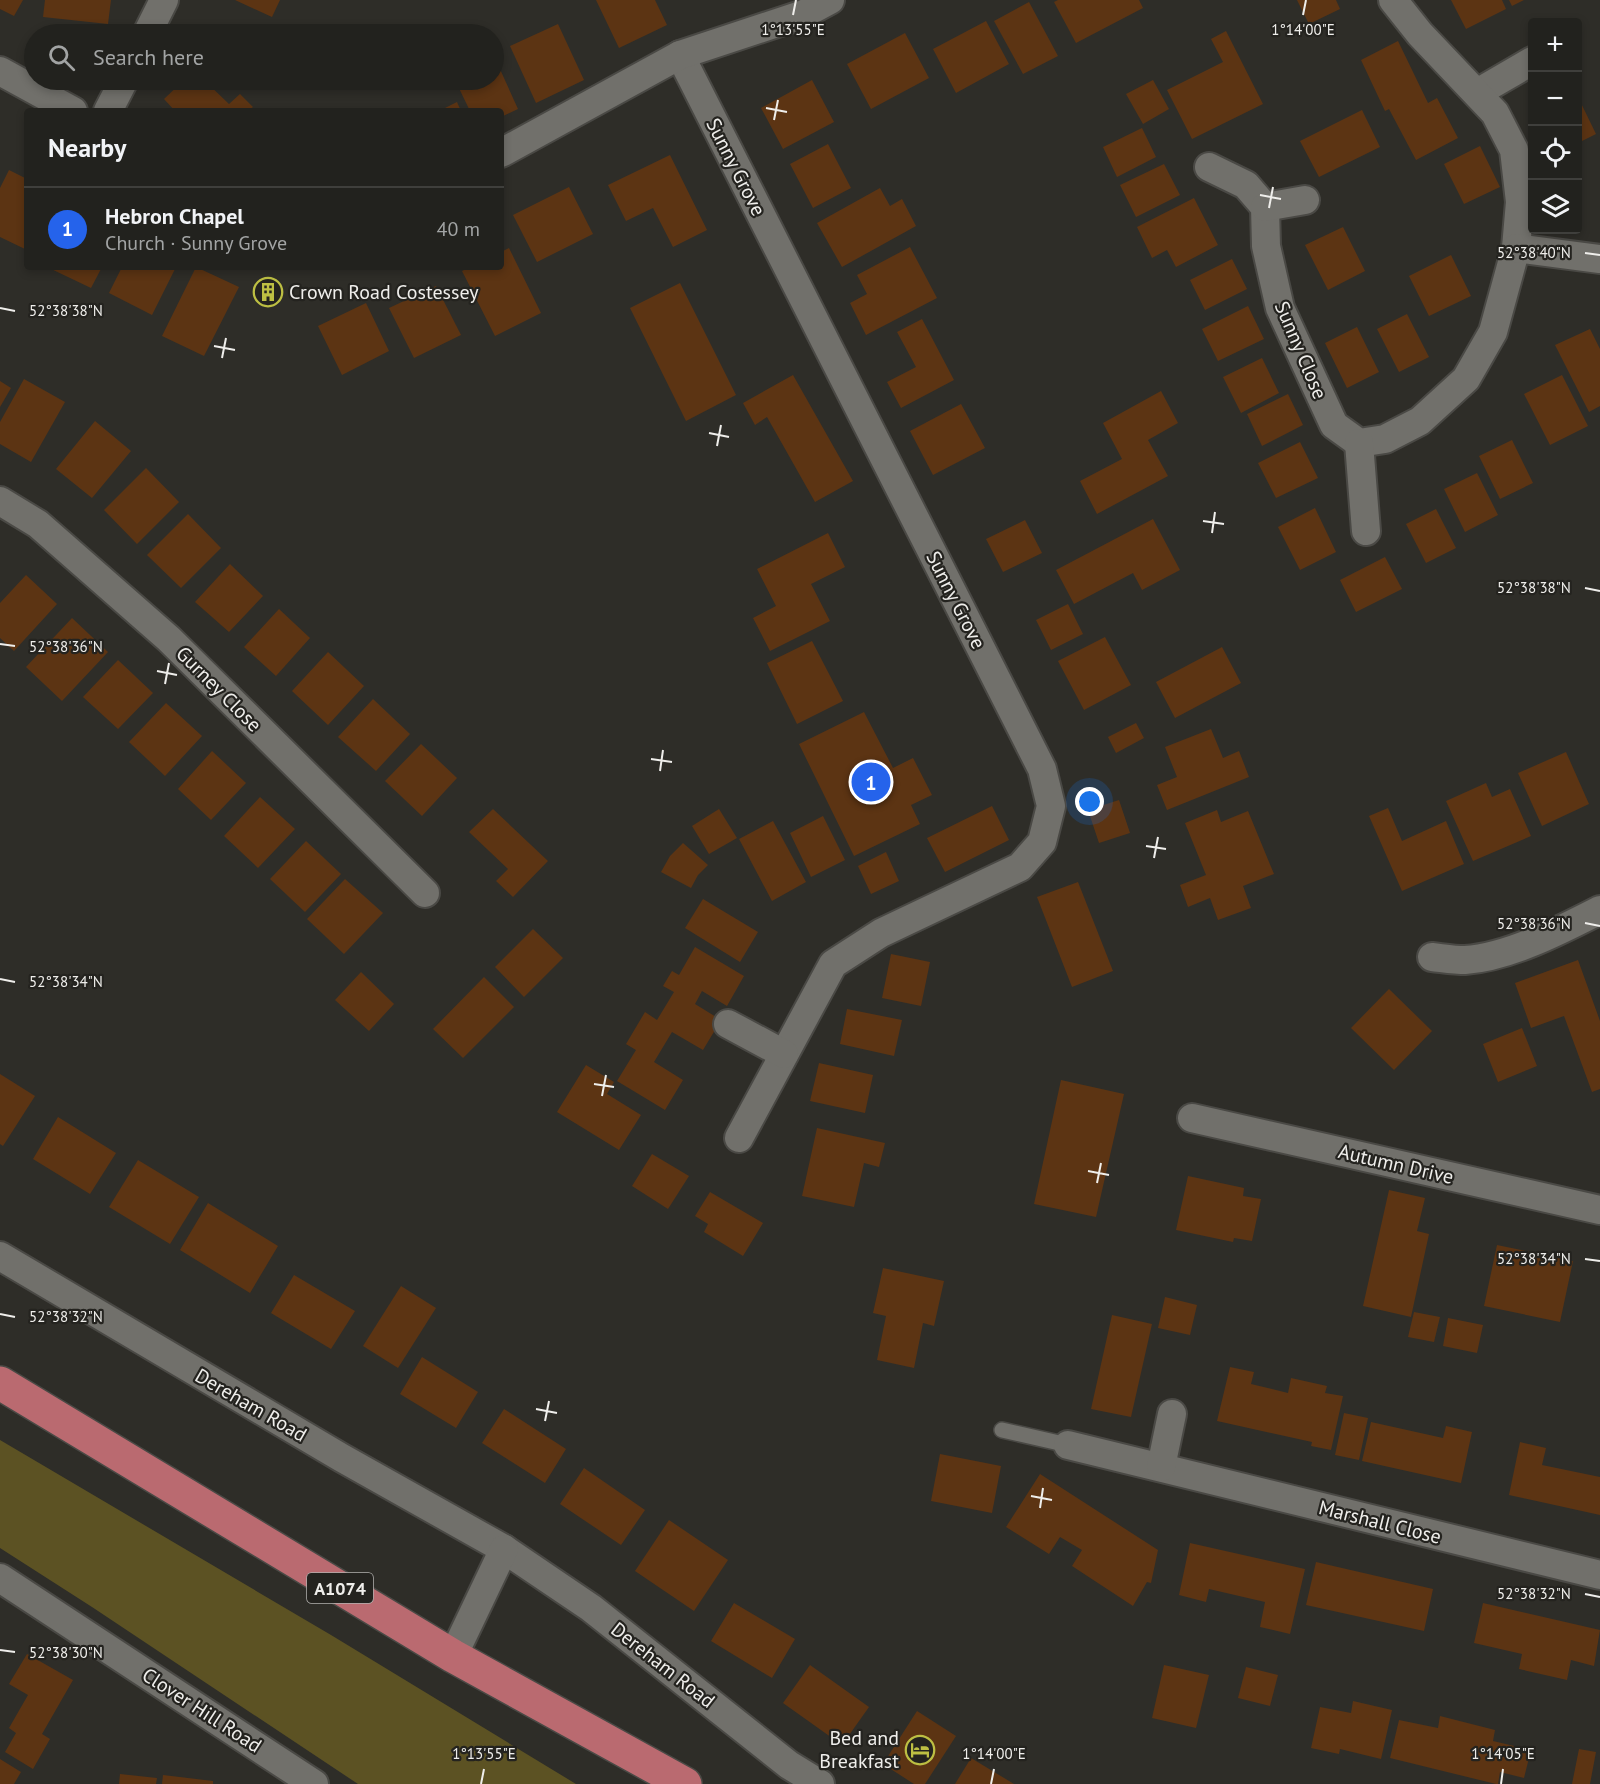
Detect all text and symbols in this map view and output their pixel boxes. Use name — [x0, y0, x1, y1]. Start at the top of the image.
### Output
map controls — [1528, 18, 1582, 234]
button: + — [1528, 18, 1582, 72]
text: 1°13'55"E — [761, 20, 825, 39]
text: 1°14'00"E — [1271, 20, 1335, 39]
search box — [24, 24, 504, 90]
icon: search — [45, 41, 78, 74]
text: Search here — [93, 43, 204, 71]
button: − — [1528, 72, 1582, 126]
street label: Sunny Grove — [700, 114, 772, 220]
button: locate — [1528, 126, 1582, 180]
text: Nearby — [48, 131, 126, 164]
button: layers — [1528, 180, 1582, 234]
text: Hebron Chapel — [105, 202, 244, 230]
text: 1 — [62, 216, 73, 242]
text: 40 m — [437, 216, 480, 242]
text: Church · Sunny Grove — [105, 230, 287, 256]
text: 52°38'40"N — [1497, 243, 1571, 262]
building icon: Crown Road Costessey — [252, 276, 284, 308]
place label: Crown Road Costessey — [289, 279, 479, 305]
street label: Sunny Close — [1269, 297, 1333, 403]
text: 52°38'38"N — [29, 301, 103, 320]
street label: Sunny Grove — [920, 547, 992, 653]
text: 52°38'38"N — [1497, 578, 1571, 597]
text: 52°38'36"N — [29, 637, 103, 656]
street label: Gurney Close — [171, 641, 267, 737]
pin: 1 — [852, 760, 890, 804]
your location — [1075, 787, 1104, 816]
text: 52°38'36"N — [1497, 914, 1571, 933]
text: 52°38'34"N — [29, 972, 103, 991]
street label: Autumn Drive — [1336, 1138, 1456, 1190]
text: 52°38'34"N — [1497, 1249, 1571, 1268]
text: 52°38'32"N — [29, 1307, 103, 1326]
street label: Dereham Road — [190, 1362, 312, 1448]
street label: Marshall Close — [1316, 1494, 1444, 1550]
road number: A1074 — [307, 1573, 373, 1603]
text: 52°38'32"N — [1497, 1584, 1571, 1603]
street label: Dereham Road — [606, 1616, 720, 1714]
text: 52°38'30"N — [29, 1643, 103, 1662]
street label: Clover Hill Road — [137, 1662, 267, 1758]
place label: Bed and Breakfast — [819, 1725, 899, 1774]
hotel icon: Bed and Breakfast — [904, 1734, 936, 1766]
text: 1°13'55"E — [452, 1744, 516, 1763]
text: 1°14'00"E — [962, 1744, 1026, 1763]
text: 1°14'05"E — [1471, 1744, 1535, 1763]

